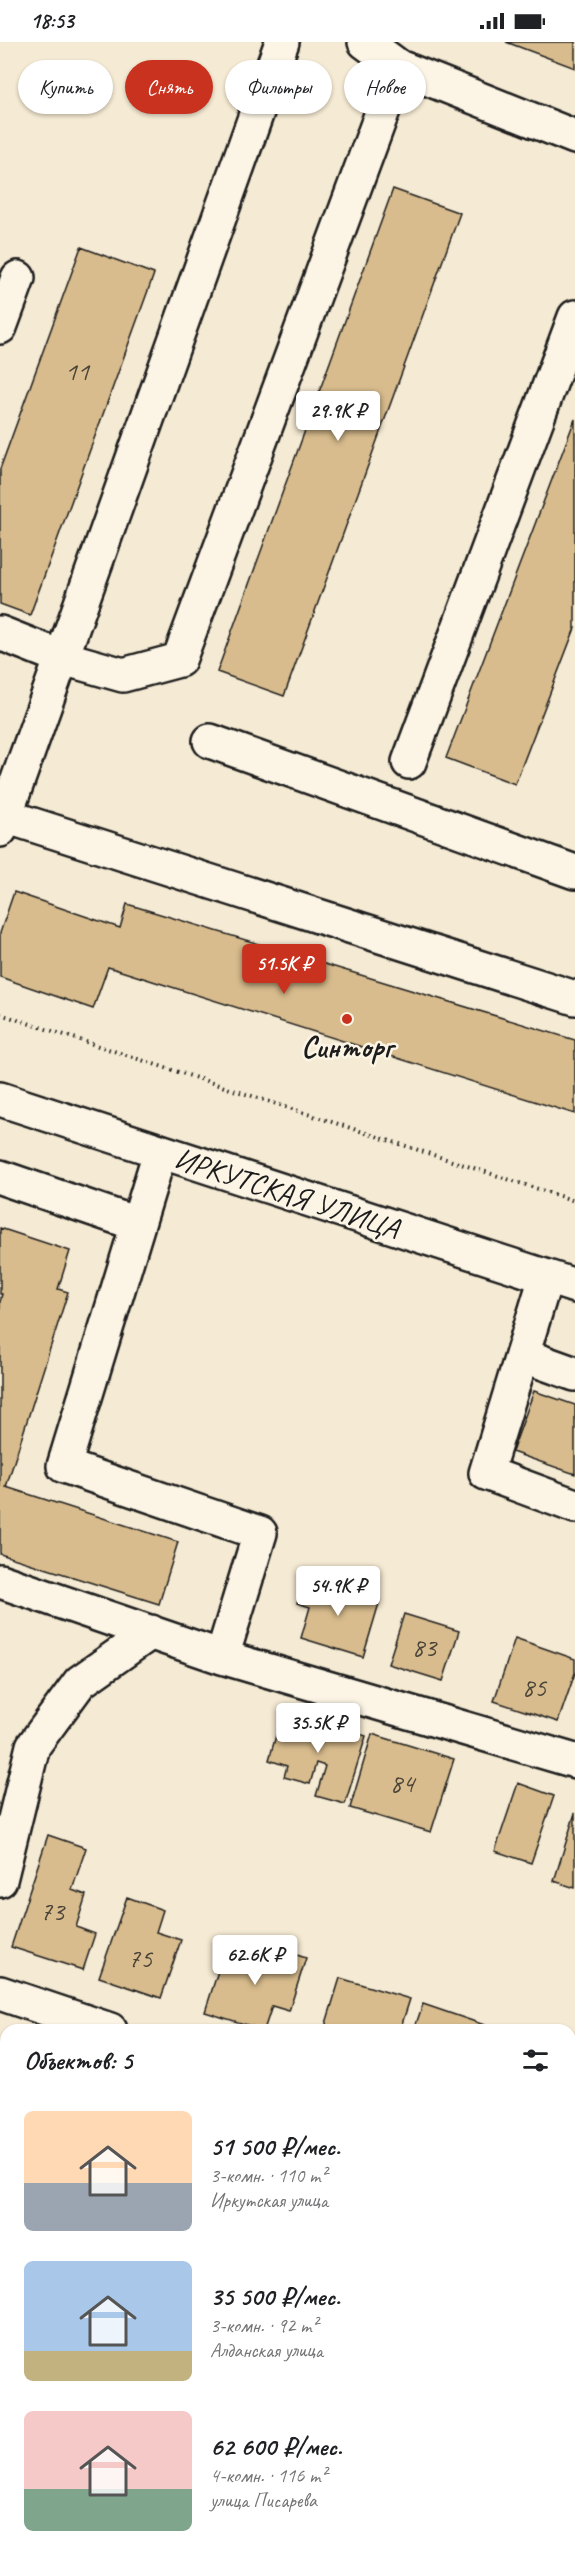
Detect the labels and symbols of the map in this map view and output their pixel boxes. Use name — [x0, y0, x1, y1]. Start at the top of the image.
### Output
house number: 11 — [65, 354, 91, 388]
pin: 29.9K ₽ — [283, 391, 393, 442]
pin: 51.5K ₽ — [229, 944, 339, 995]
marker: Синторг — [340, 1012, 354, 1026]
place label: Синторг — [301, 1028, 397, 1066]
street label: ИРКУТСКАЯ УЛИЦА — [170, 1139, 406, 1248]
pin: 54.9K ₽ — [283, 1566, 393, 1617]
house number: 83 — [412, 1630, 438, 1664]
house number: 85 — [522, 1670, 548, 1704]
pin: 35.5K ₽ — [263, 1703, 373, 1754]
house number: 84 — [390, 1766, 417, 1800]
house number: 73 — [40, 1894, 66, 1928]
pin: 62.6K ₽ — [200, 1935, 310, 1986]
house number: 75 — [128, 1941, 154, 1975]

